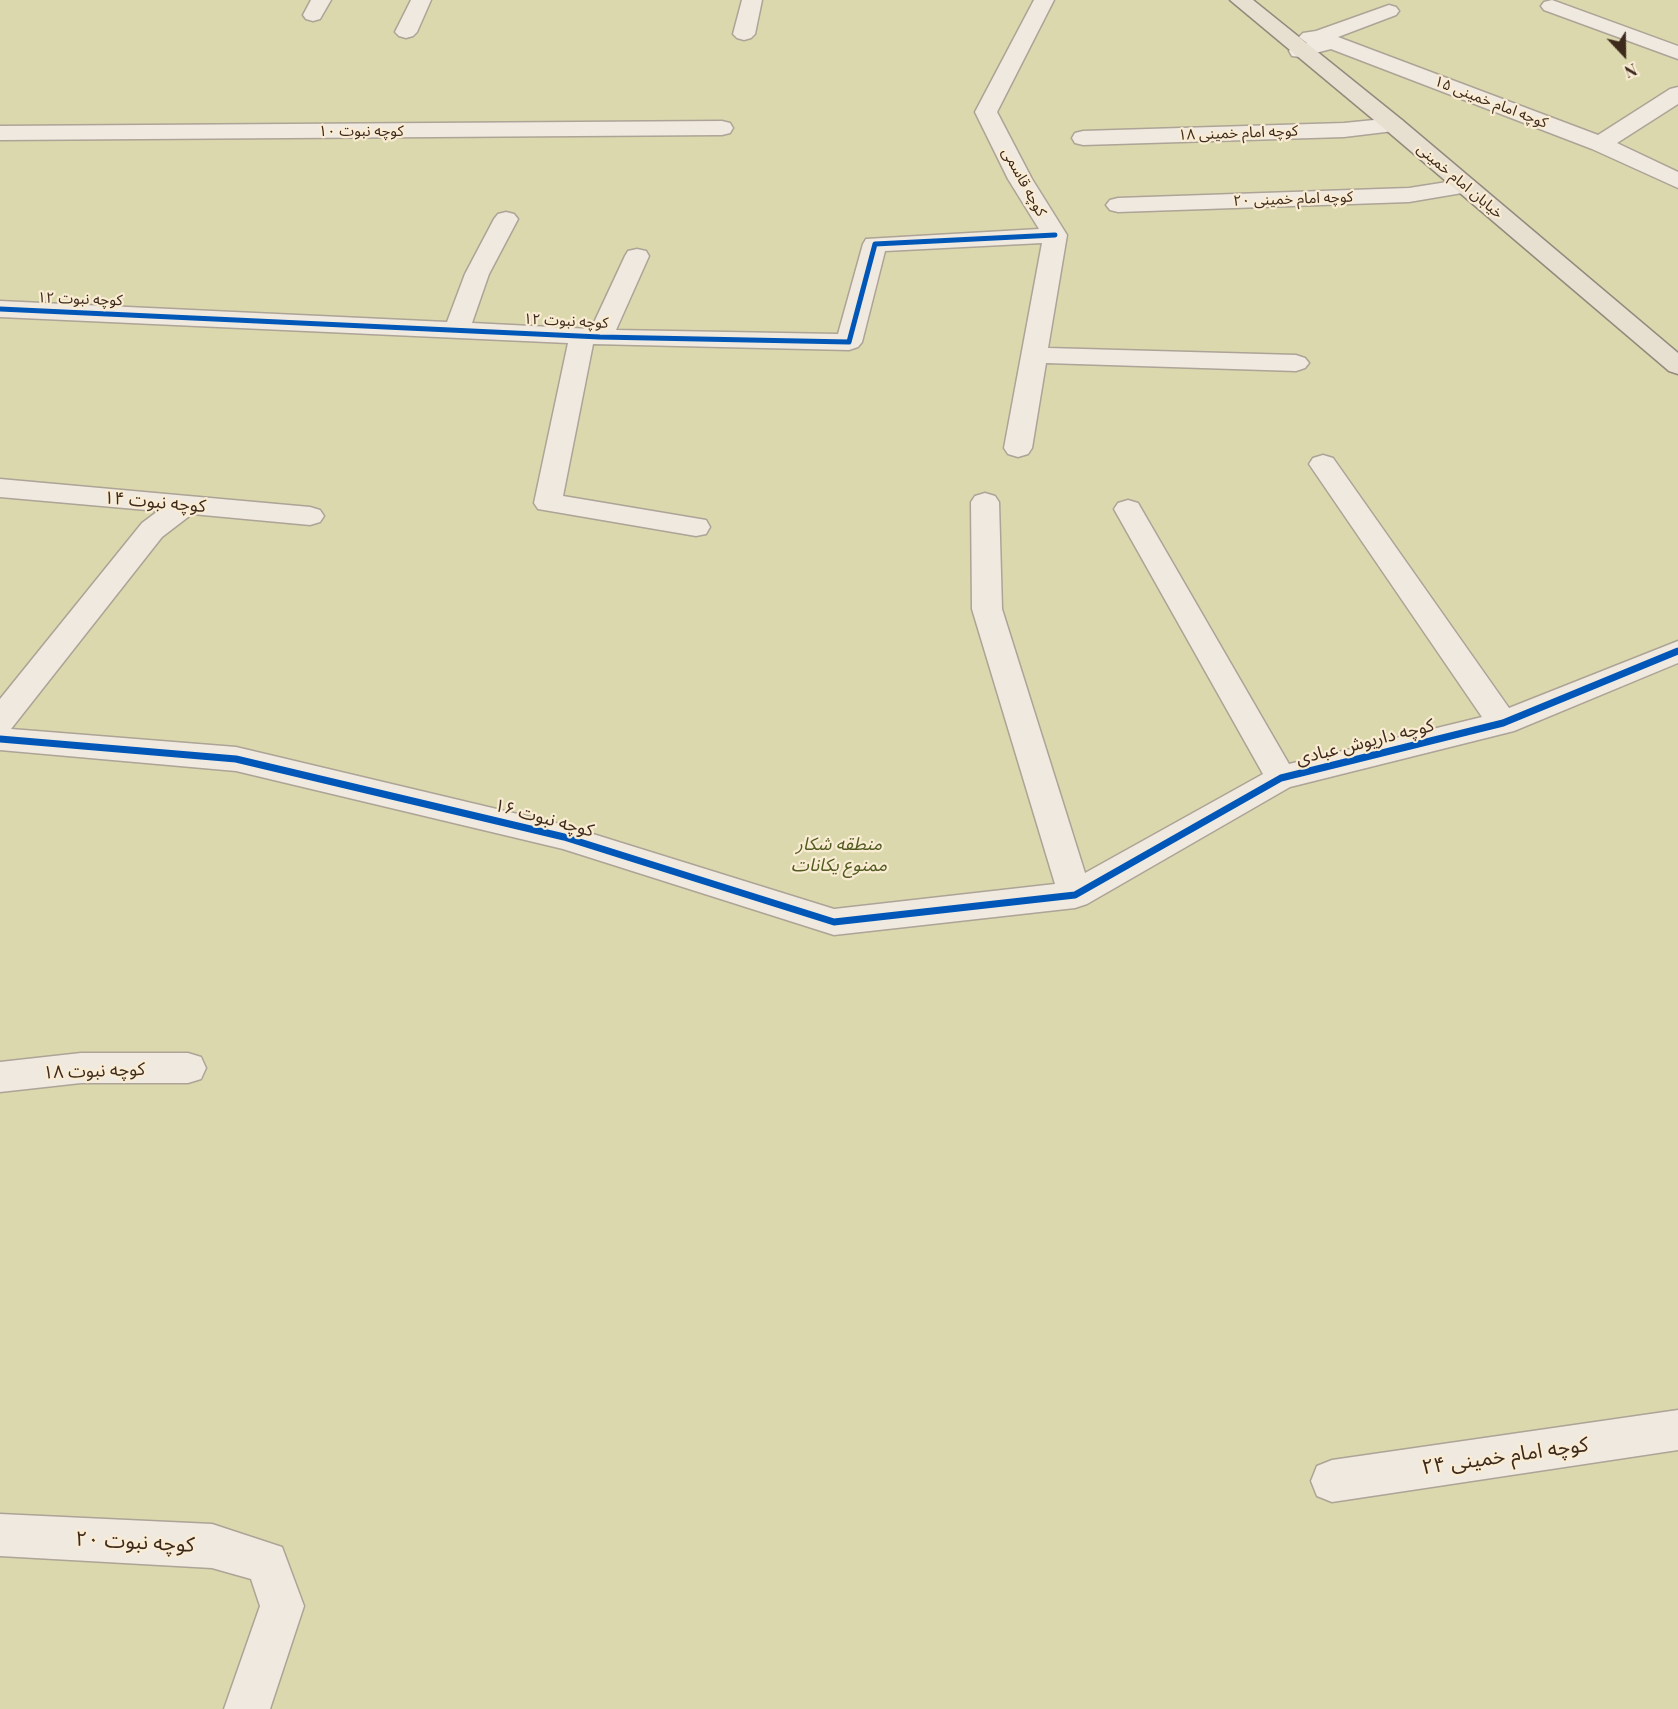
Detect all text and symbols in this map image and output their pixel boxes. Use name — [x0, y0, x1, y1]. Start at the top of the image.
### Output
north arrow — [1594, 24, 1654, 84]
text: N — [1622, 59, 1640, 83]
street label: کوچه امام خمینی ۱۵ — [1432, 72, 1550, 132]
street label: کوچه نبوت ۱۰ — [318, 122, 404, 140]
street label: کوچه امام خمینی ۱۸ — [1178, 122, 1298, 144]
street label: خیابان امام خمینی — [1413, 140, 1507, 222]
street label: کوچه قاسمی — [998, 145, 1050, 219]
street label: کوچه امام خمینی ۲۰ — [1233, 188, 1353, 210]
street label: کوچه نبوت ۱۲ — [37, 289, 123, 309]
street label: کوچه نبوت ۱۲ — [523, 310, 609, 332]
street label: کوچه نبوت ۱۴ — [103, 487, 207, 517]
street label: کوچه داریوش عبادی — [1294, 714, 1436, 770]
street label: کوچه نبوت ۱۶ — [492, 794, 596, 842]
park label: منطقه شکار ممنوع یکانات — [791, 833, 887, 876]
street label: کوچه نبوت ۱۸ — [43, 1058, 145, 1084]
street label: کوچه امام خمینی ۲۴ — [1420, 1432, 1590, 1480]
street label: کوچه نبوت ۲۰ — [75, 1526, 195, 1558]

